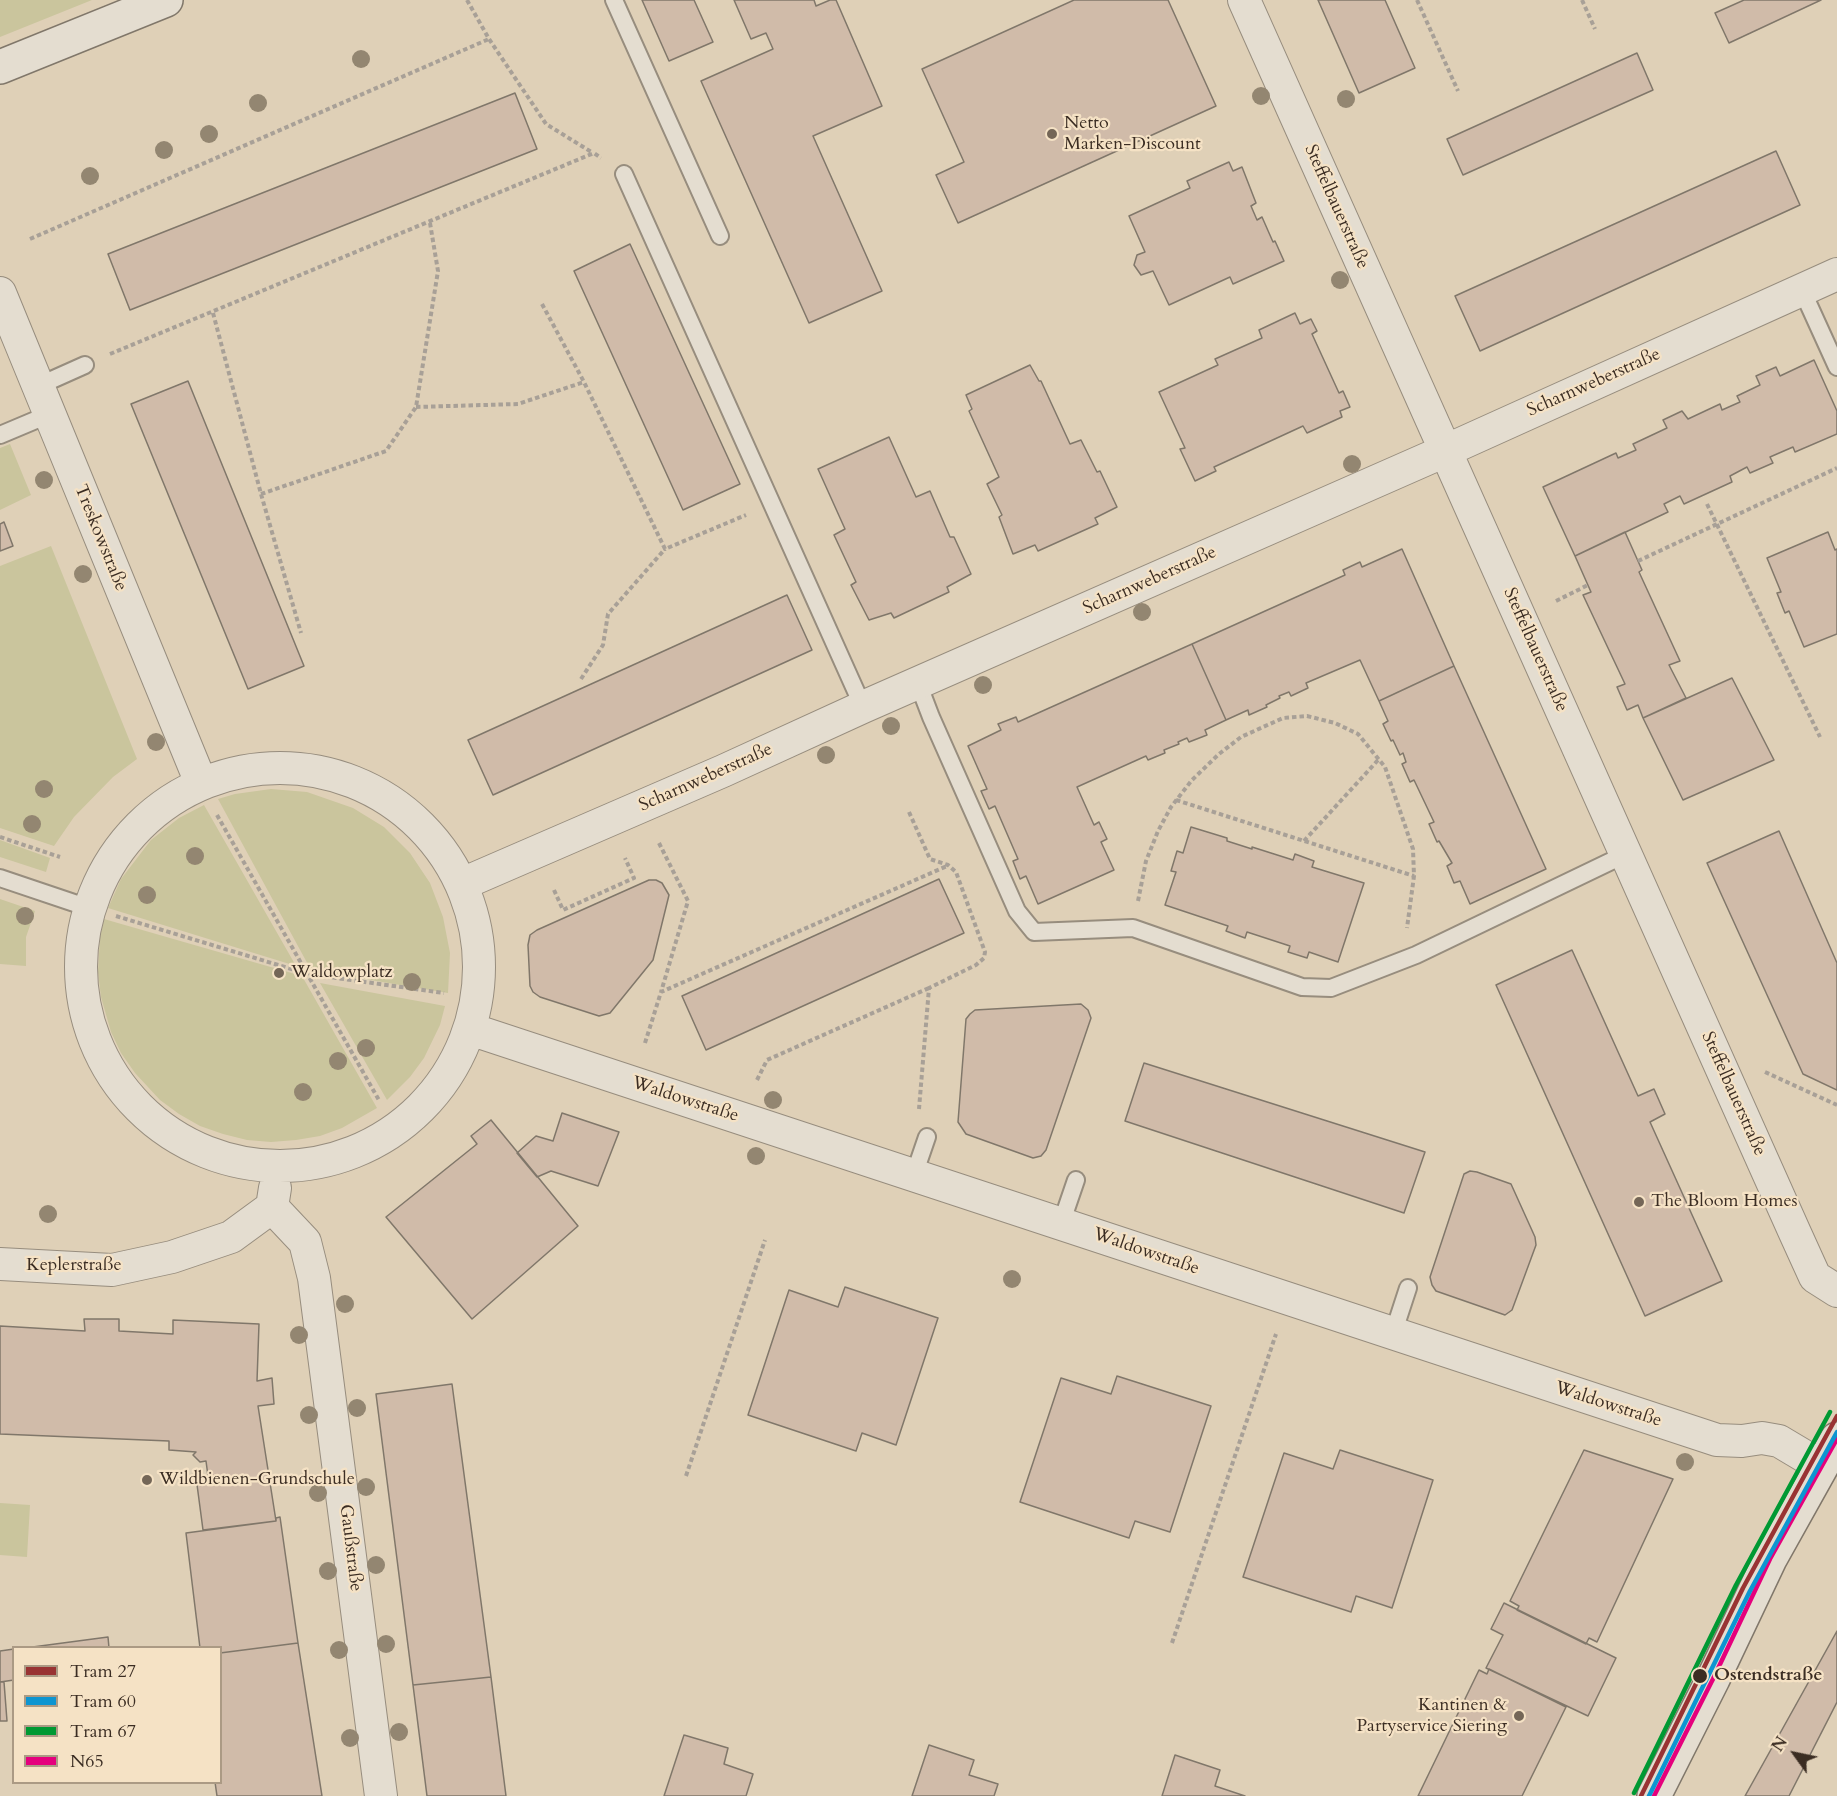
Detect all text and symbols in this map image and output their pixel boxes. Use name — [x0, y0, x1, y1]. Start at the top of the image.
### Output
place label: Netto Marken-Discount — [1064, 113, 1201, 156]
marker: Netto Marken-Discount — [1045, 127, 1059, 141]
street label: Steffelbauerstraße — [1299, 142, 1373, 272]
street label: Scharnweberstraße — [1524, 344, 1664, 422]
street label: Treskowstraße — [69, 482, 131, 594]
street label: Scharnweberstraße — [1080, 542, 1220, 620]
street label: Steffelbauerstraße — [1498, 585, 1572, 715]
street label: Scharnweberstraße — [636, 739, 776, 817]
place label: Waldowplatz — [291, 962, 393, 984]
marker: Waldowplatz — [272, 966, 286, 980]
street label: Steffelbauerstraße — [1696, 1029, 1770, 1159]
street label: Waldowstraße — [629, 1073, 741, 1127]
place label: The Bloom Homes — [1651, 1191, 1798, 1213]
marker: The Bloom Homes — [1632, 1195, 1646, 1209]
street label: Waldowstraße — [1090, 1224, 1202, 1280]
street label: Keplerstraße — [26, 1255, 122, 1277]
street label: Waldowstraße — [1552, 1378, 1664, 1432]
place label: Wildbienen-Grundschule — [159, 1469, 355, 1491]
marker: Wildbienen-Grundschule — [140, 1473, 154, 1487]
street label: Gaußstraße — [334, 1503, 366, 1593]
legend — [12, 1646, 222, 1784]
text: Tram 27 — [70, 1659, 136, 1684]
place label: Ostendstraße — [1714, 1665, 1822, 1687]
marker: Ostendstraße — [1691, 1667, 1709, 1685]
text: Tram 60 — [70, 1689, 136, 1714]
place label: Kantinen & Partyservice Siering — [1356, 1695, 1507, 1738]
marker: Kantinen & Partyservice Siering — [1512, 1709, 1526, 1723]
text: Tram 67 — [70, 1719, 136, 1744]
north arrow — [1765, 1724, 1825, 1784]
text: N — [1767, 1732, 1793, 1756]
text: N65 — [70, 1749, 104, 1774]

